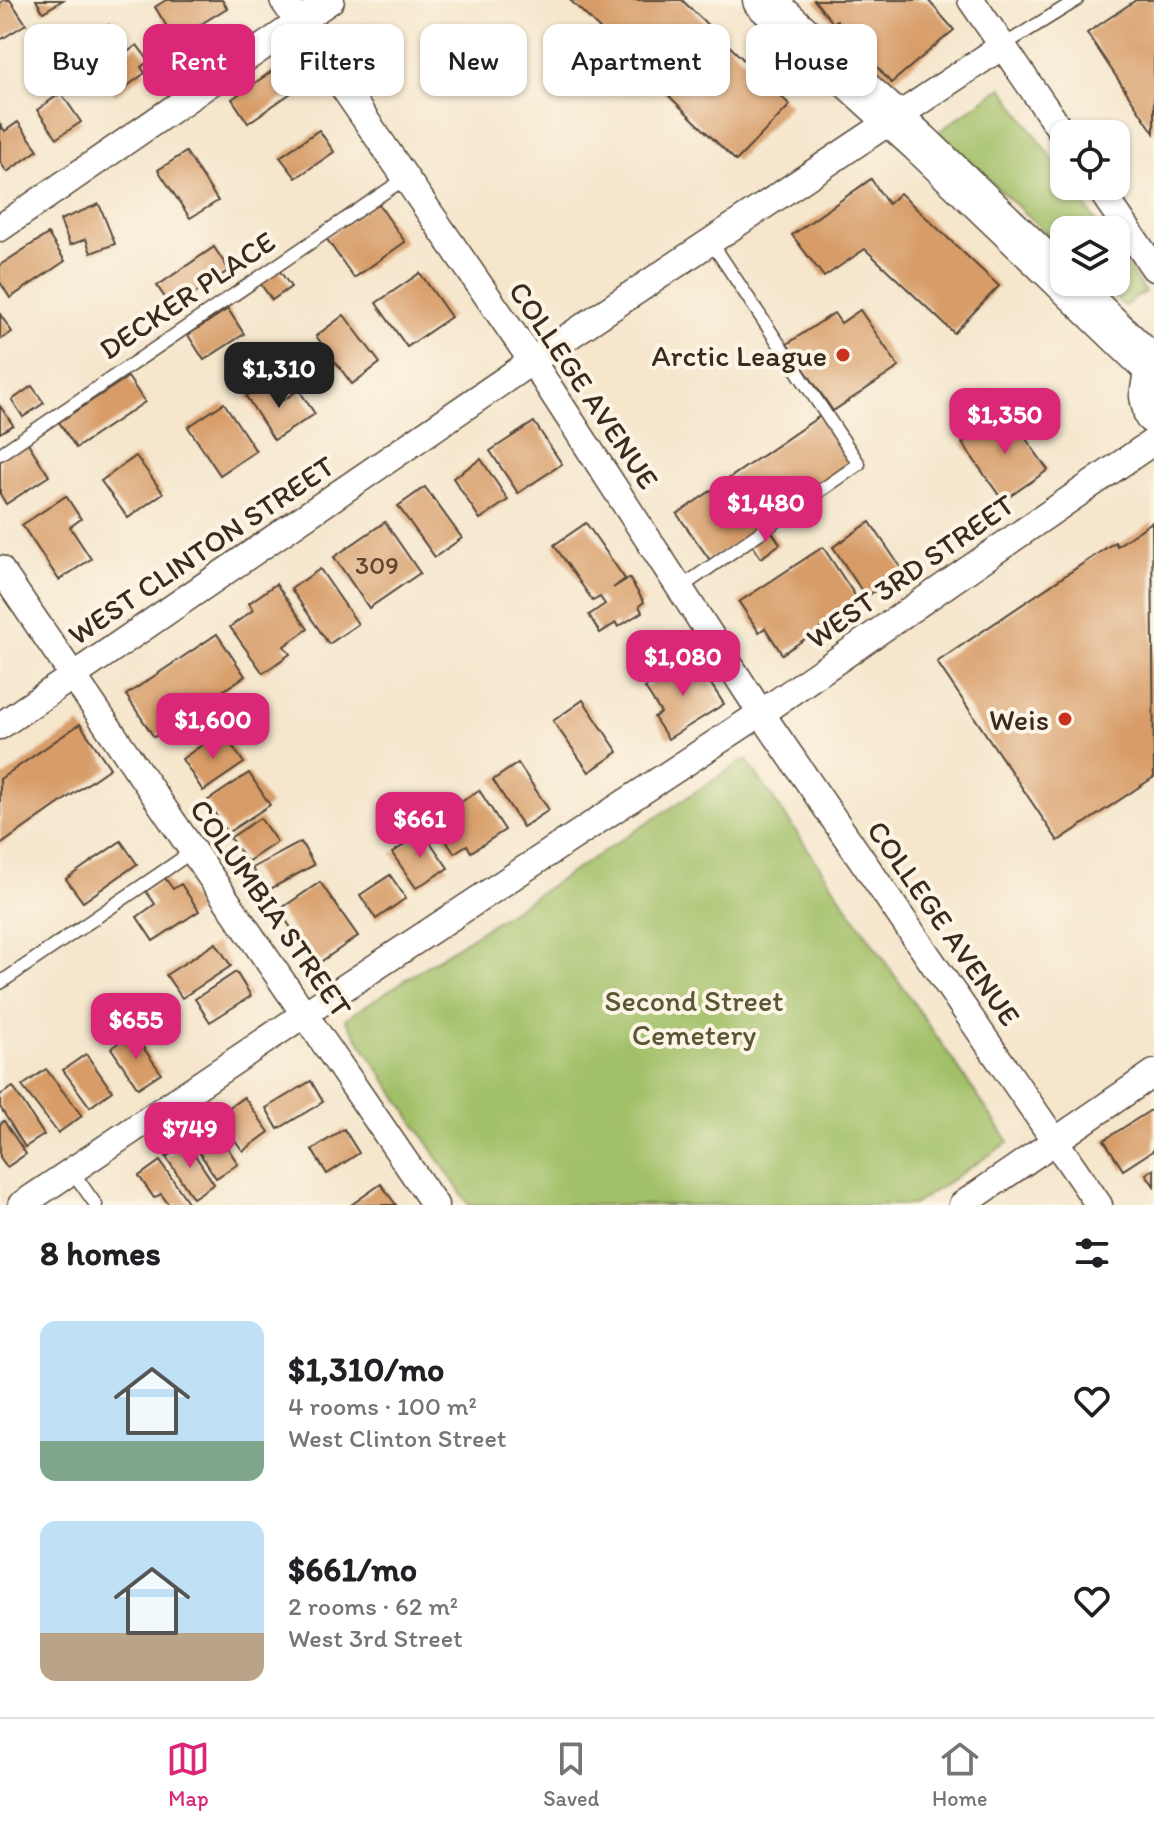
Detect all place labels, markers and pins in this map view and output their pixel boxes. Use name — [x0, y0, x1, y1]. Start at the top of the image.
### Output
place label: Arctic League — [651, 337, 827, 374]
pin: $1,310 — [214, 342, 344, 410]
marker: Arctic League — [834, 346, 852, 364]
pin: $1,350 — [940, 388, 1070, 456]
pin: $1,480 — [701, 476, 831, 544]
pin: $1,080 — [618, 630, 748, 698]
pin: $1,600 — [148, 693, 278, 761]
place label: Weis — [989, 701, 1049, 738]
marker: Weis — [1056, 710, 1074, 728]
pin: $661 — [373, 792, 467, 860]
pin: $655 — [89, 993, 183, 1061]
pin: $749 — [143, 1102, 237, 1170]

